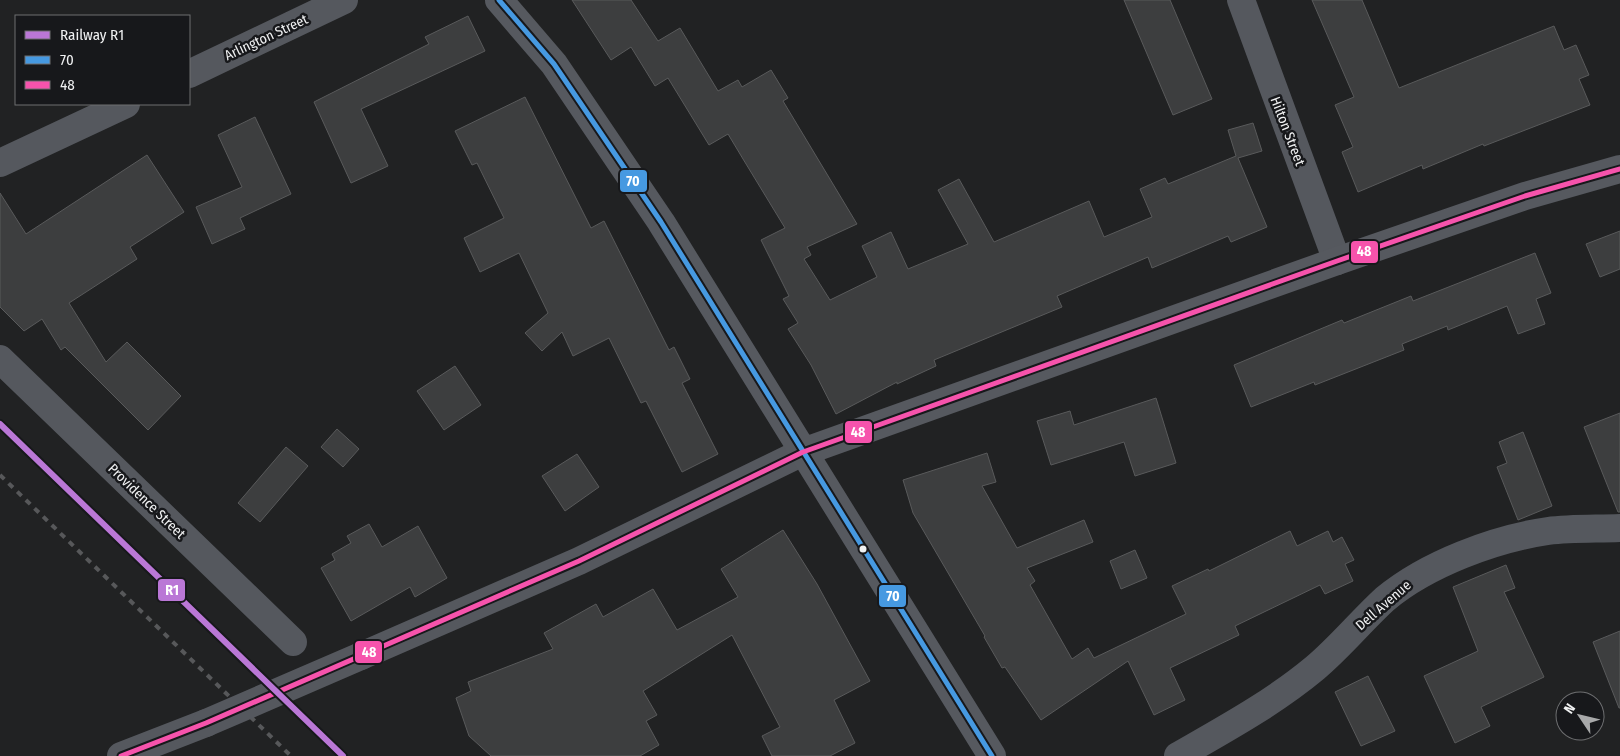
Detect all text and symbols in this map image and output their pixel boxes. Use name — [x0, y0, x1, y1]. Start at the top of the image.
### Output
street label: Arlington Street — [222, 11, 311, 64]
legend — [15, 15, 190, 105]
text: Railway R1 — [60, 26, 124, 44]
text: 70 — [60, 51, 74, 69]
text: 48 — [60, 76, 75, 94]
street label: Hilton Street — [1267, 94, 1309, 168]
line badge: 70 — [619, 169, 648, 193]
text: 70 — [626, 173, 640, 190]
line badge: 48 — [1350, 240, 1379, 264]
text: 48 — [1357, 243, 1372, 260]
line badge: 48 — [844, 420, 873, 444]
text: 48 — [851, 424, 866, 441]
street label: Providence Street — [105, 460, 189, 543]
unlabelled marker — [858, 544, 868, 554]
street label: Dell Avenue — [1352, 577, 1415, 634]
line badge: R1 — [157, 578, 186, 602]
text: R1 — [165, 582, 179, 599]
line badge: 70 — [878, 584, 907, 608]
text: 70 — [886, 588, 900, 605]
line badge: 48 — [354, 640, 383, 664]
text: 48 — [362, 644, 377, 661]
north arrow — [1555, 691, 1605, 741]
text: N — [1560, 701, 1579, 717]

